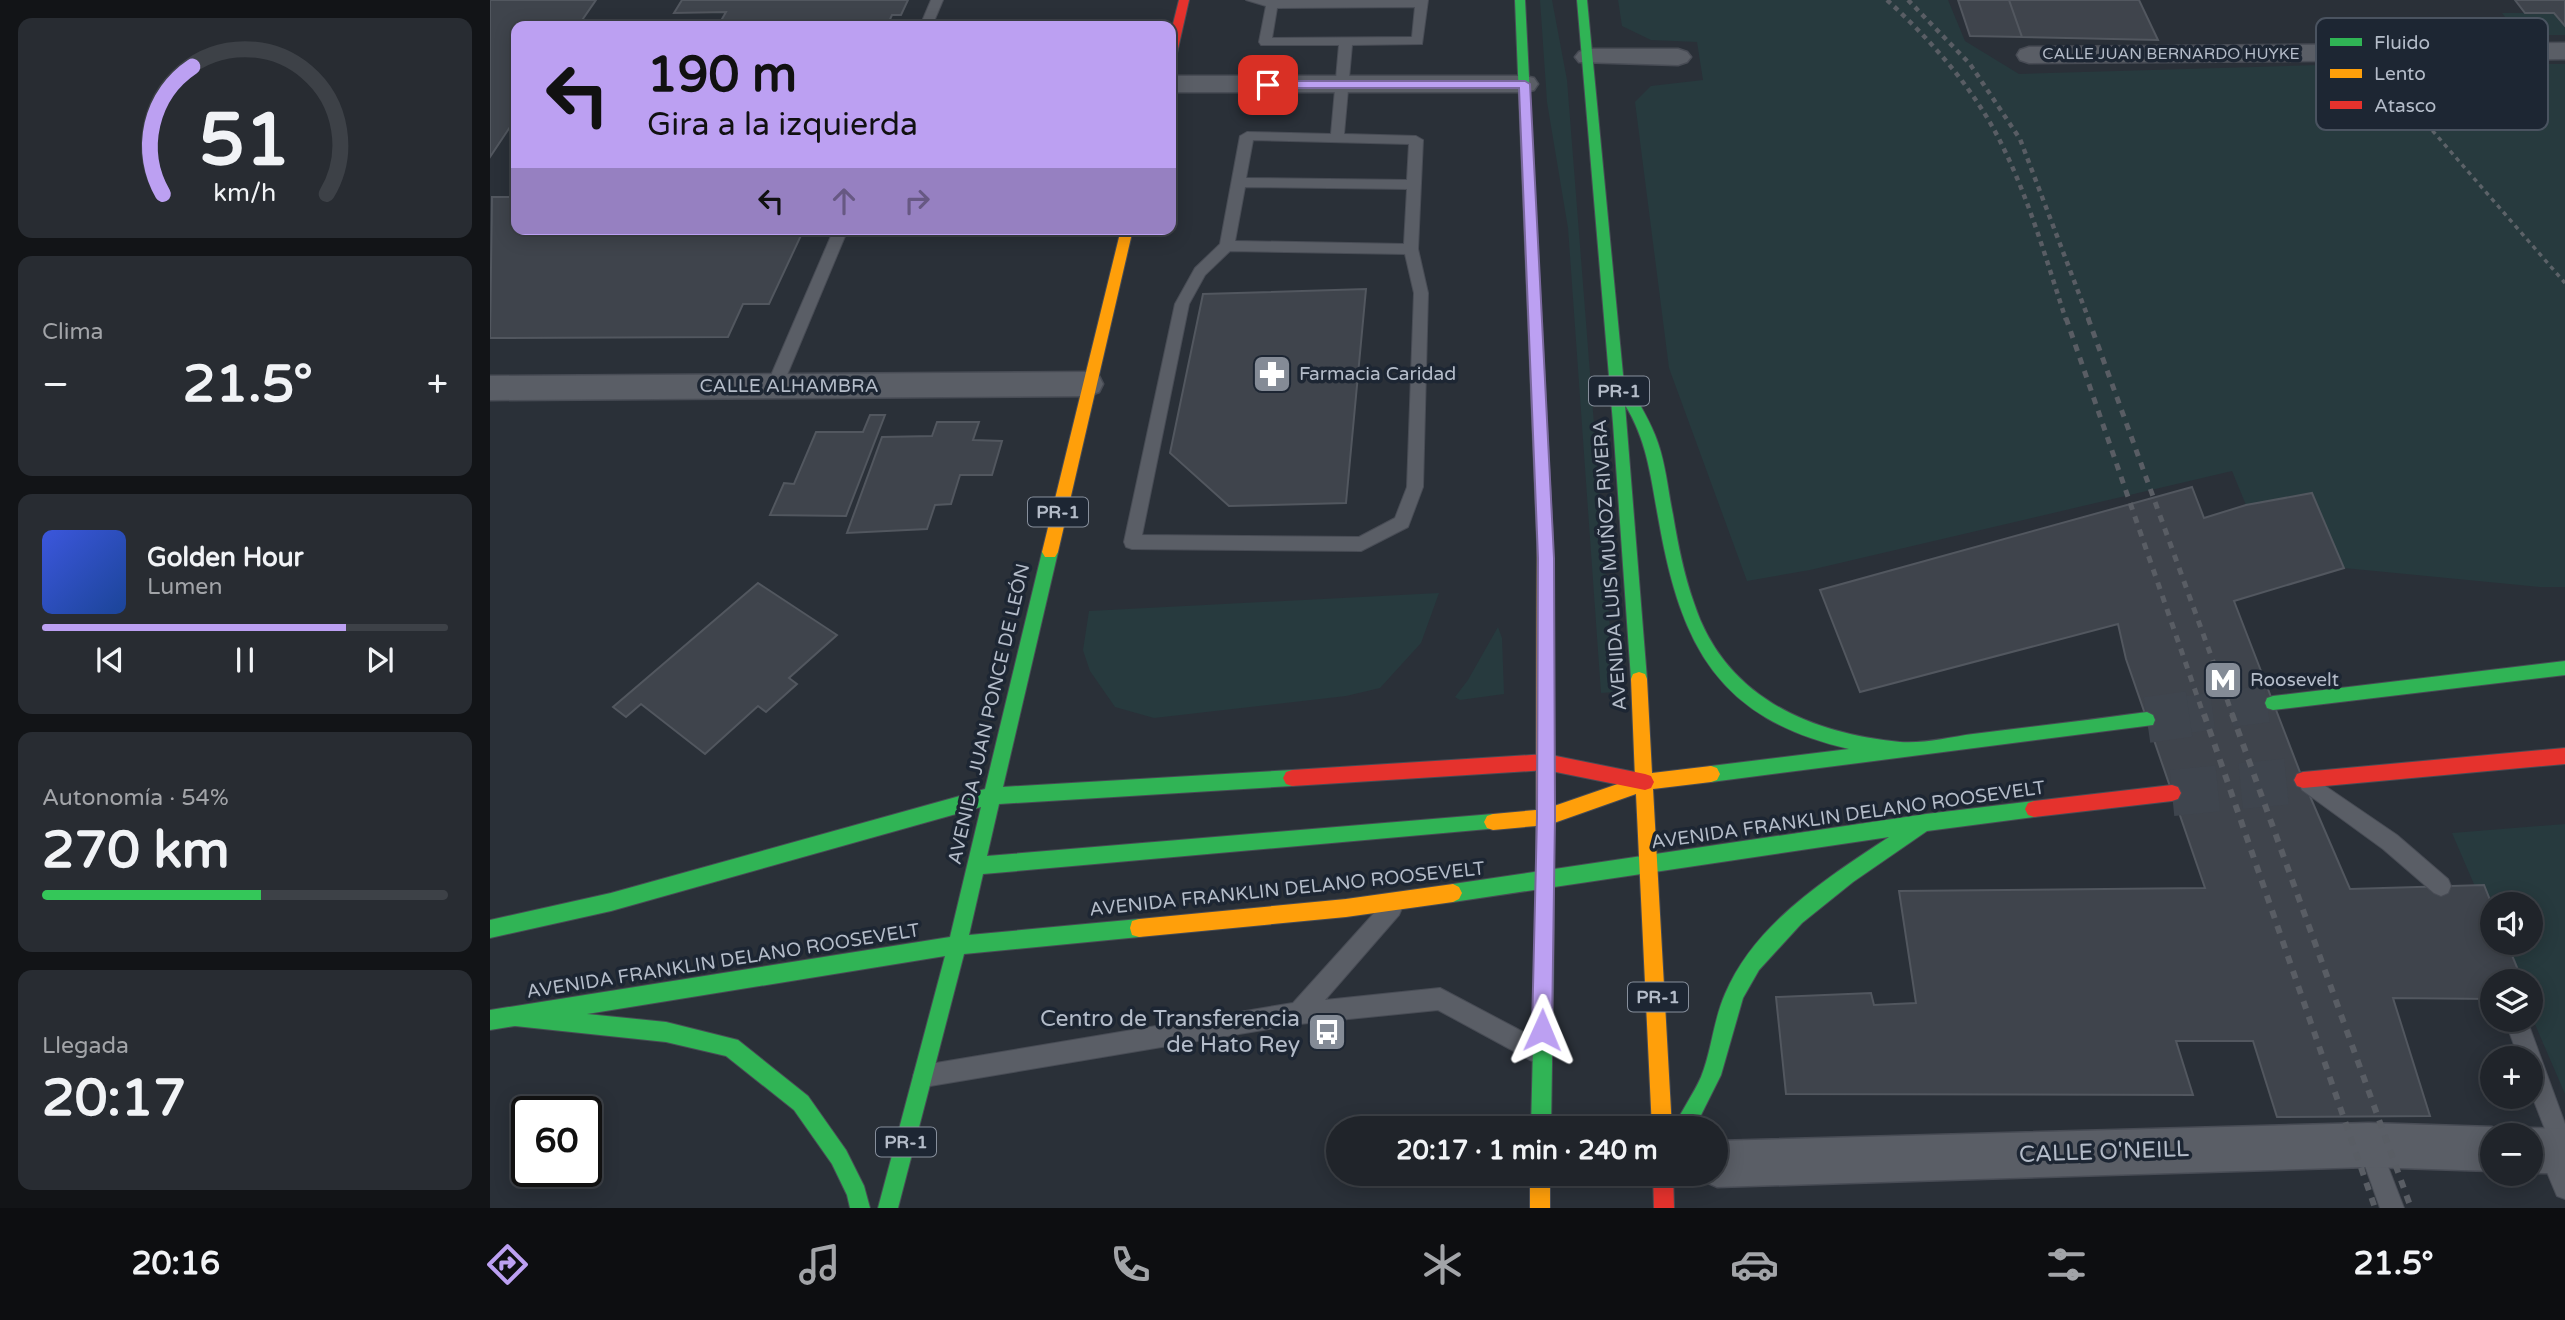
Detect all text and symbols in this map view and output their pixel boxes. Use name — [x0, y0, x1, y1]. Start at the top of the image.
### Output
legend — [2316, 18, 2548, 130]
text: Fluido — [2374, 32, 2430, 54]
street label: CALLE JUAN BERNARDO HUYKE — [2042, 44, 2300, 64]
text: 190 m — [647, 46, 797, 105]
icon: left — [532, 49, 623, 140]
pin — [1238, 55, 1298, 115]
text: Lento — [2374, 63, 2426, 85]
icon: arrive — [1249, 66, 1287, 104]
text: Atasco — [2374, 95, 2436, 117]
text: 51 — [199, 97, 291, 185]
text: Gira a la izquierda — [647, 106, 918, 144]
text: km/h — [214, 178, 276, 208]
icon: left — [752, 182, 790, 220]
icon: ahead — [825, 182, 863, 220]
icon: right — [898, 182, 936, 220]
text: Clima — [42, 318, 103, 346]
text: 21.5° — [183, 353, 313, 416]
pharmacy icon: Farmacia Caridad — [1251, 353, 1293, 395]
text: − — [42, 362, 69, 408]
text: + — [427, 362, 448, 408]
place label: Farmacia Caridad — [1299, 363, 1456, 385]
street label: CALLE ALHAMBRA — [699, 375, 879, 397]
road number: PR-1 — [1589, 376, 1649, 405]
street label: AVENIDA LUIS MUÑOZ RIVERA — [1588, 419, 1631, 711]
road number: PR-1 — [1028, 498, 1088, 526]
text: Golden Hour — [147, 542, 304, 573]
street label: AVENIDA JUAN PONCE DE LEÓN — [943, 561, 1034, 867]
text: Lumen — [147, 573, 222, 601]
icon: previous — [91, 641, 129, 679]
icon: pause — [226, 641, 264, 679]
icon: next — [361, 641, 399, 679]
metro station icon: Roosevelt — [2202, 659, 2244, 701]
place label: Roosevelt — [2250, 669, 2339, 691]
street label: AVENIDA FRANKLIN DELANO ROOSEVELT — [1650, 776, 2047, 854]
text: Autonomía · 54% — [42, 784, 229, 812]
text: 270 km — [42, 819, 230, 882]
street label: AVENIDA FRANKLIN DELANO ROOSEVELT — [1088, 857, 1486, 921]
map controls — [2480, 892, 2543, 1186]
button: sound — [2480, 892, 2543, 955]
street label: AVENIDA FRANKLIN DELANO ROOSEVELT — [525, 919, 922, 1003]
button: layers — [2480, 969, 2543, 1032]
road number: PR-1 — [1628, 982, 1688, 1012]
position arrow — [1505, 993, 1579, 1067]
place label: Centro de Transferencia de Hato Rey — [1040, 1005, 1300, 1059]
bus stop icon: Centro de Transferencia de Hato Rey — [1306, 1011, 1348, 1053]
text: Llegada — [42, 1032, 129, 1060]
button: + — [2480, 1046, 2543, 1109]
text: 20:17 — [42, 1067, 186, 1130]
speed limit sign: 60 — [511, 1096, 602, 1187]
button: − — [2480, 1123, 2543, 1186]
road number: PR-1 — [876, 1128, 936, 1156]
text: 20:17 · 1 min · 240 m — [1396, 1135, 1658, 1166]
street label: CALLE O'NEILL — [2018, 1135, 2190, 1169]
icon: directions — [483, 1240, 532, 1289]
icon: music — [795, 1240, 844, 1289]
icon: phone — [1106, 1240, 1155, 1289]
icon: climate — [1418, 1240, 1467, 1289]
icon: car — [1730, 1240, 1779, 1289]
icon: filters — [2042, 1240, 2091, 1289]
text: 20:16 — [131, 1245, 220, 1283]
text: 21.5° — [2353, 1245, 2434, 1283]

